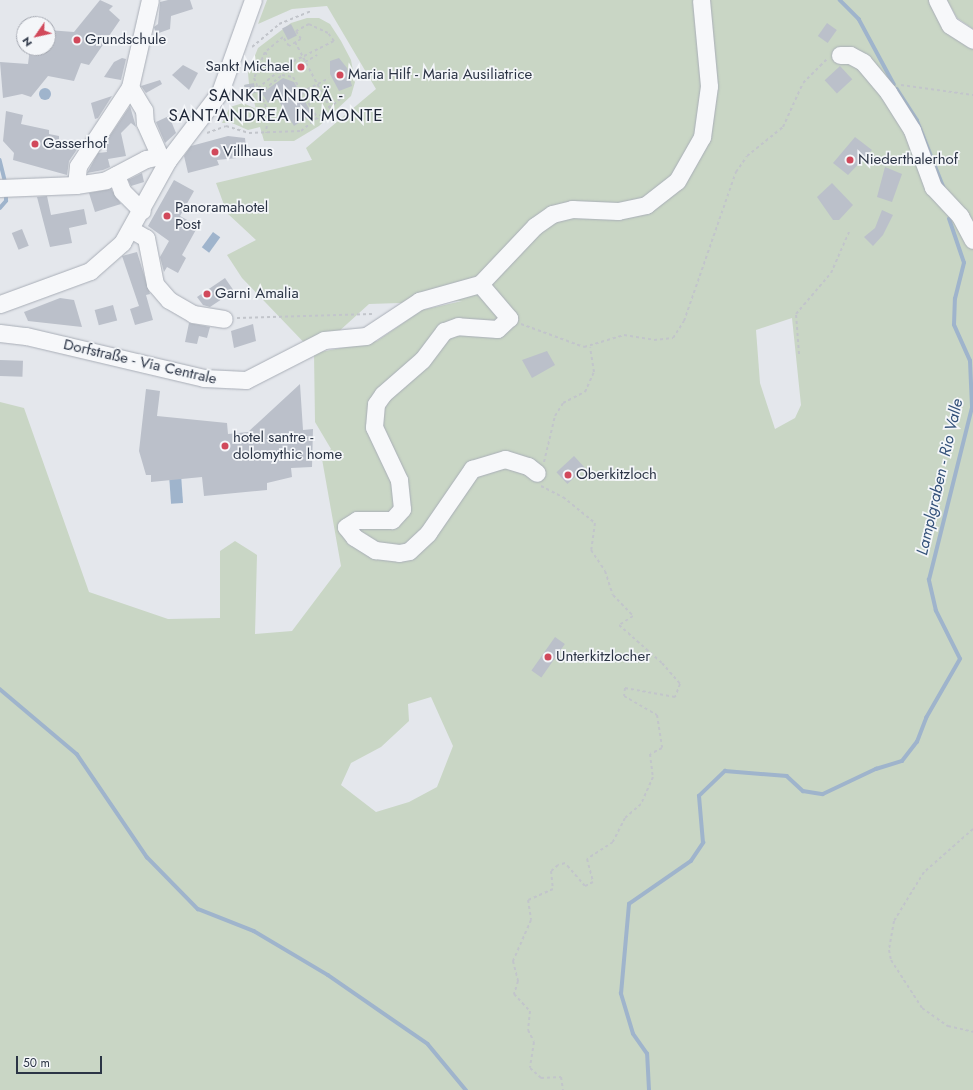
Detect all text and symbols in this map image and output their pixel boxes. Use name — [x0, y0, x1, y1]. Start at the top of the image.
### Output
north arrow — [16, 16, 56, 56]
place label: Grundschule — [85, 31, 166, 49]
text: N — [18, 34, 36, 50]
marker: Grundschule — [72, 35, 82, 45]
place label: Sankt Michael — [206, 58, 293, 76]
marker: Sankt Michael — [296, 62, 306, 72]
place label: Maria Hilf - Maria Ausiliatrice — [348, 66, 532, 84]
marker: Maria Hilf - Maria Ausiliatrice — [335, 70, 345, 80]
district label: SANKT ANDRÄ - SANT'ANDREA IN MONTE — [168, 86, 384, 126]
place label: Gasserhof — [43, 135, 107, 153]
marker: Gasserhof — [30, 139, 40, 149]
place label: Villhaus — [223, 143, 273, 161]
marker: Villhaus — [210, 147, 220, 157]
place label: Niederthalerhof — [858, 151, 958, 169]
marker: Niederthalerhof — [845, 155, 855, 165]
place label: Panoramahotel Post — [175, 198, 268, 233]
marker: Panoramahotel Post — [162, 211, 172, 221]
place label: Garni Amalia — [215, 285, 299, 303]
marker: Garni Amalia — [202, 289, 212, 299]
street label: Dorfstraße - Via Centrale — [62, 336, 218, 388]
water label: Lamplgraben - Rio Valle — [913, 397, 967, 557]
place label: hotel santre - dolomythic home — [233, 428, 342, 463]
marker: hotel santre - dolomythic home — [220, 441, 230, 451]
place label: Oberkitzloch — [576, 466, 657, 484]
marker: Oberkitzloch — [563, 470, 573, 480]
place label: Unterkitzlocher — [556, 648, 650, 666]
marker: Unterkitzlocher — [543, 652, 553, 662]
scale bar — [18, 1048, 104, 1074]
text: 50 m — [23, 1054, 50, 1072]

